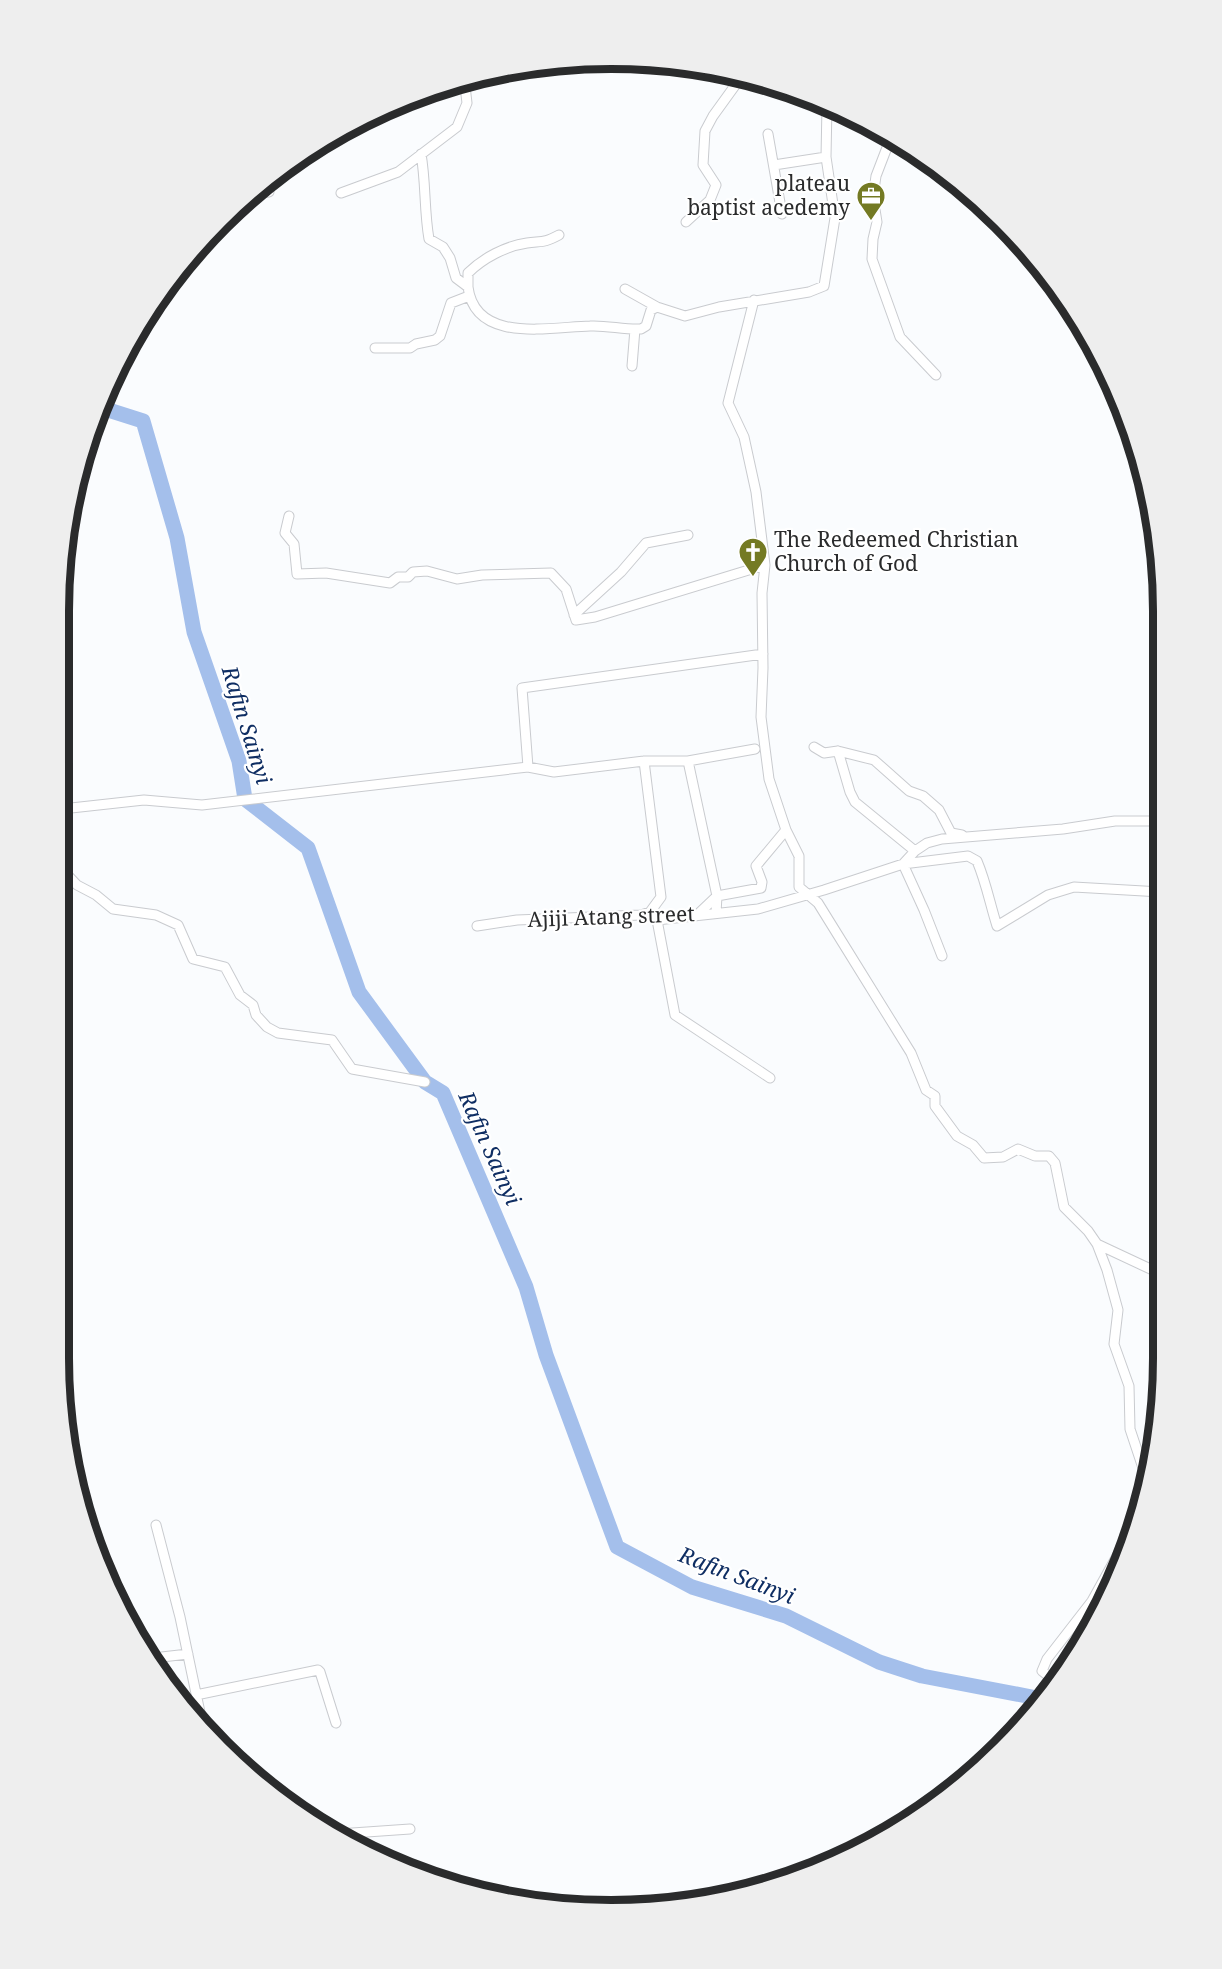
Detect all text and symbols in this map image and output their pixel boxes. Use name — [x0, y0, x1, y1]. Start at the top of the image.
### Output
place label: plateau baptist acedemy — [687, 169, 850, 221]
office icon: plateau baptist acedemy — [855, 180, 887, 222]
place label: The Redeemed Christian Church of God — [774, 525, 1019, 577]
church icon: The Redeemed Christian Church of God — [737, 536, 769, 578]
water label: Rafin Sainyi — [216, 661, 280, 788]
street label: Ajiji Atang street — [527, 899, 695, 933]
water label: Rafin Sainyi — [452, 1085, 530, 1210]
water label: Rafin Sainyi — [674, 1538, 800, 1610]

